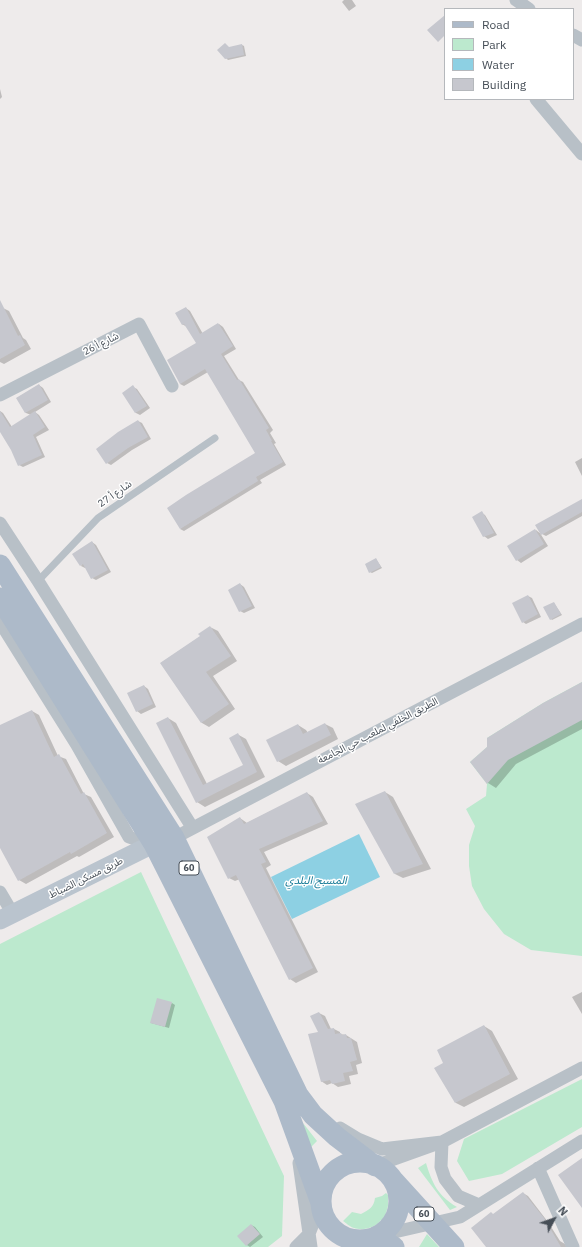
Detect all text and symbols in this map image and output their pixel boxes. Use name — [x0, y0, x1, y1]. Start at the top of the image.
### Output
legend — [444, 8, 574, 100]
text: Road — [482, 17, 510, 32]
text: Park — [482, 37, 506, 52]
text: Water — [482, 57, 514, 72]
text: Building — [482, 77, 526, 92]
street label: شارع أ 26 — [81, 330, 121, 358]
street label: شارع أ 27 — [96, 478, 134, 510]
street label: الطريق الخلفي لملعب حي الجامعة — [316, 695, 440, 767]
street label: طريق مسكن الضباط — [47, 855, 125, 901]
road number: 60 — [179, 861, 199, 875]
water label: المسبح البلدي — [285, 874, 347, 888]
north arrow — [534, 1199, 574, 1239]
text: N — [555, 1204, 571, 1219]
road number: 60 — [414, 1207, 434, 1221]

